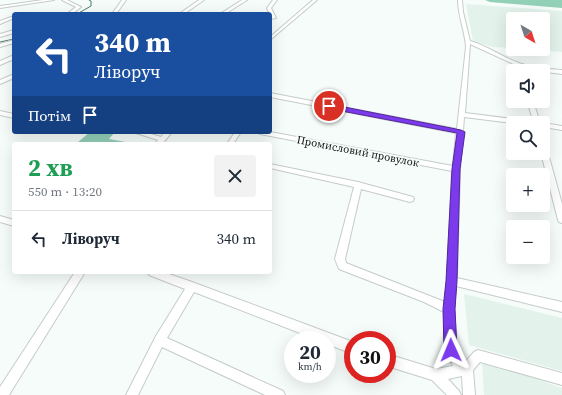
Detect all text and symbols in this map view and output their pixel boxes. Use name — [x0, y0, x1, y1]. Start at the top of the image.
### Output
north arrow — [506, 12, 550, 56]
map controls — [506, 12, 550, 264]
text: 340 m — [94, 23, 171, 61]
icon: left — [28, 28, 80, 80]
text: Ліворуч — [94, 59, 161, 84]
button: sound — [506, 64, 550, 108]
pin — [312, 89, 346, 123]
icon: arrive — [318, 95, 340, 117]
icon: arrive — [79, 104, 101, 126]
text: Потім — [28, 105, 71, 126]
button: search — [506, 116, 550, 160]
street label: Промисловий провулок — [296, 132, 420, 171]
text: 2 хв — [28, 151, 73, 184]
button: close — [214, 155, 256, 197]
button: + — [506, 168, 550, 212]
text: 550 m · 13:20 — [28, 183, 102, 200]
button: − — [506, 220, 550, 264]
icon: left — [28, 228, 50, 250]
text: Ліворуч — [62, 228, 120, 249]
text: 340 m — [216, 228, 256, 249]
position arrow — [430, 329, 472, 371]
speed limit sign: 30 — [344, 331, 396, 383]
text: 20 — [299, 338, 321, 366]
text: km/h — [298, 360, 322, 373]

